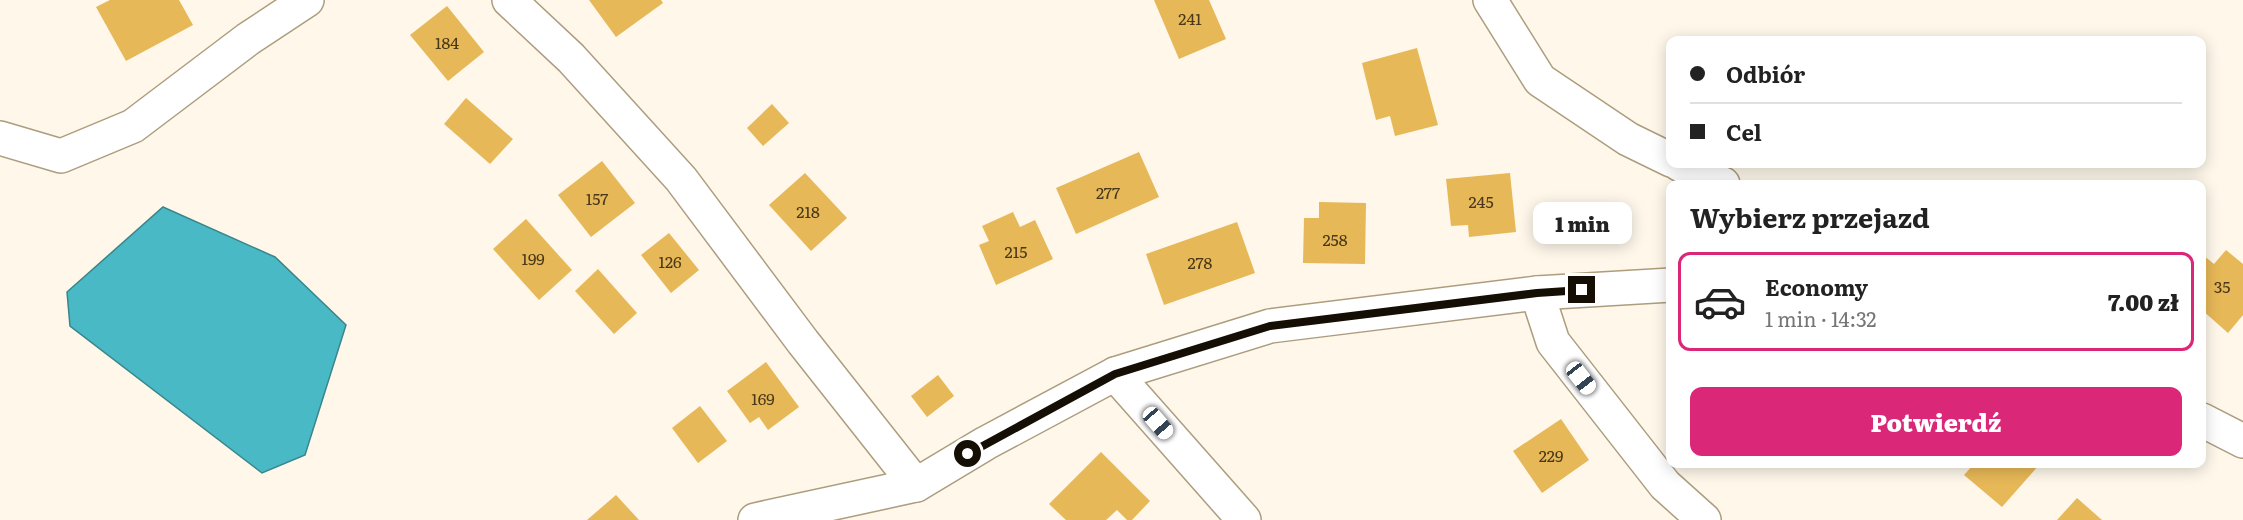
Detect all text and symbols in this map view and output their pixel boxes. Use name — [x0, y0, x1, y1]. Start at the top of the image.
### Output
house number: 241 — [1178, 6, 1202, 30]
house number: 184 — [435, 30, 459, 54]
text: Odbiór — [1726, 57, 1805, 90]
text: Cel — [1726, 115, 1762, 148]
house number: 277 — [1096, 180, 1120, 204]
house number: 157 — [586, 186, 608, 210]
house number: 245 — [1468, 189, 1494, 213]
text: Wybierz przejazd — [1690, 196, 1930, 236]
house number: 218 — [796, 199, 820, 223]
callout: 1 min — [1532, 203, 1632, 245]
text: 1 min — [1555, 208, 1610, 238]
house number: 258 — [1322, 227, 1348, 251]
house number: 215 — [1005, 239, 1027, 263]
house number: 199 — [521, 246, 545, 270]
house number: 126 — [658, 249, 682, 273]
house number: 278 — [1188, 250, 1213, 274]
text: Economy — [1765, 270, 1868, 303]
house number: 35 — [2214, 274, 2230, 298]
icon: car — [1693, 275, 1747, 329]
route end — [1568, 276, 1595, 303]
text: 7.00 zł — [2108, 285, 2179, 318]
text: 1 min · 14:32 — [1765, 303, 1876, 333]
car — [1563, 358, 1599, 398]
house number: 169 — [751, 386, 775, 410]
button: Potwierdź — [1690, 387, 2182, 456]
car — [1139, 404, 1177, 442]
route start — [954, 440, 981, 467]
house number: 229 — [1539, 443, 1563, 467]

